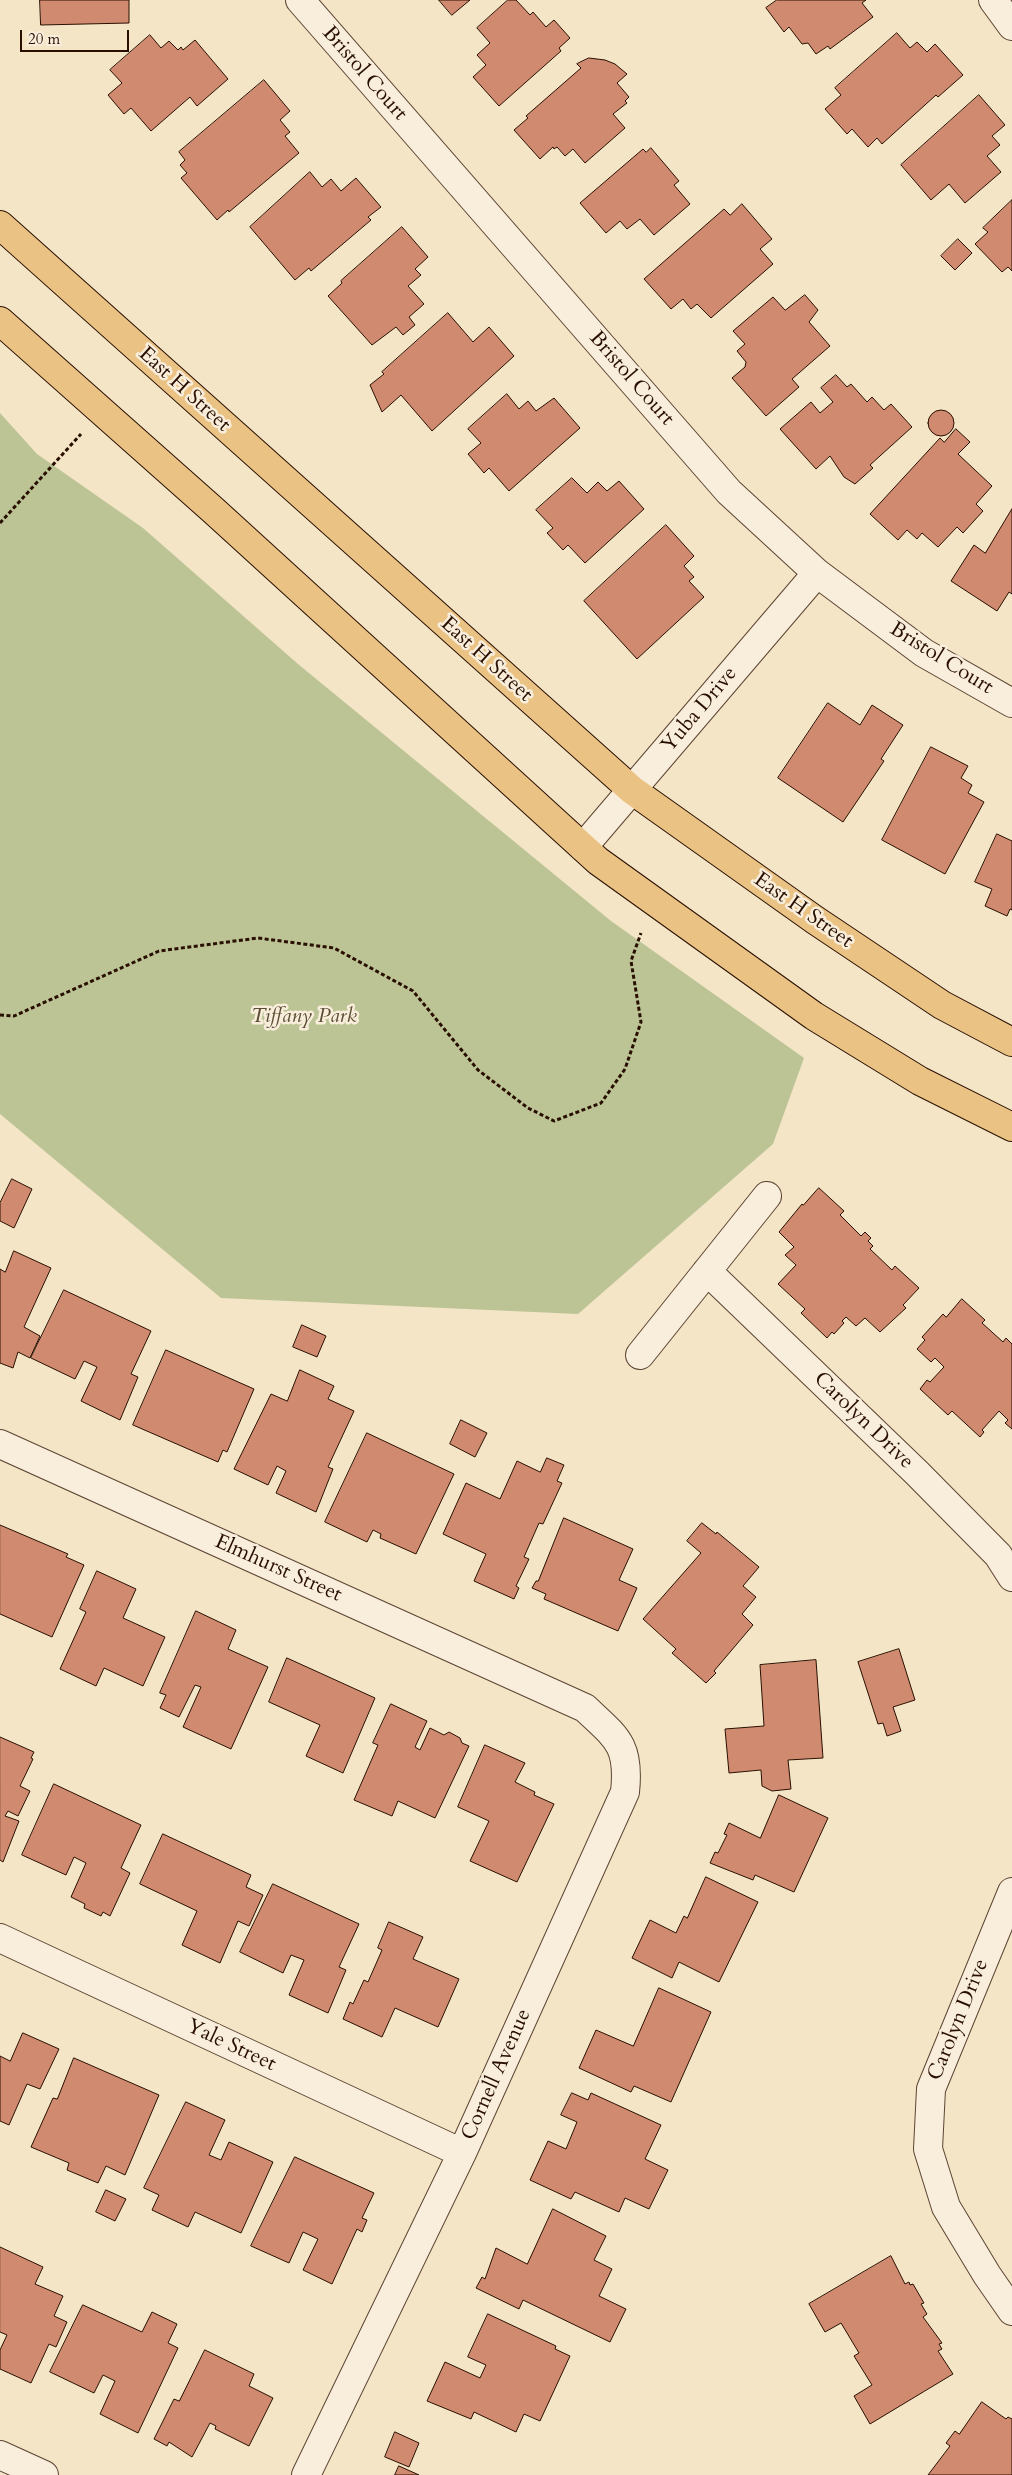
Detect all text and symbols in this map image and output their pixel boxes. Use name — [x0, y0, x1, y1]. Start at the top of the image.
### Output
scale bar — [22, 20, 131, 52]
street label: Bristol Court — [316, 22, 412, 126]
text: 20 m — [28, 29, 60, 49]
street label: Bristol Court — [583, 327, 679, 431]
street label: East H Street — [133, 342, 235, 438]
street label: East H Street — [435, 612, 537, 708]
street label: Bristol Court — [885, 617, 997, 701]
street label: Yuba Drive — [657, 662, 743, 758]
street label: East H Street — [749, 868, 857, 954]
park label: Tiffany Park — [251, 1004, 357, 1030]
street label: Carolyn Drive — [808, 1367, 918, 1475]
street label: Elmhurst Street — [210, 1530, 346, 1608]
street label: Carolyn Drive — [923, 1956, 995, 2084]
street label: Cornell Avenue — [457, 2005, 537, 2145]
street label: Yale Street — [182, 2014, 280, 2078]

